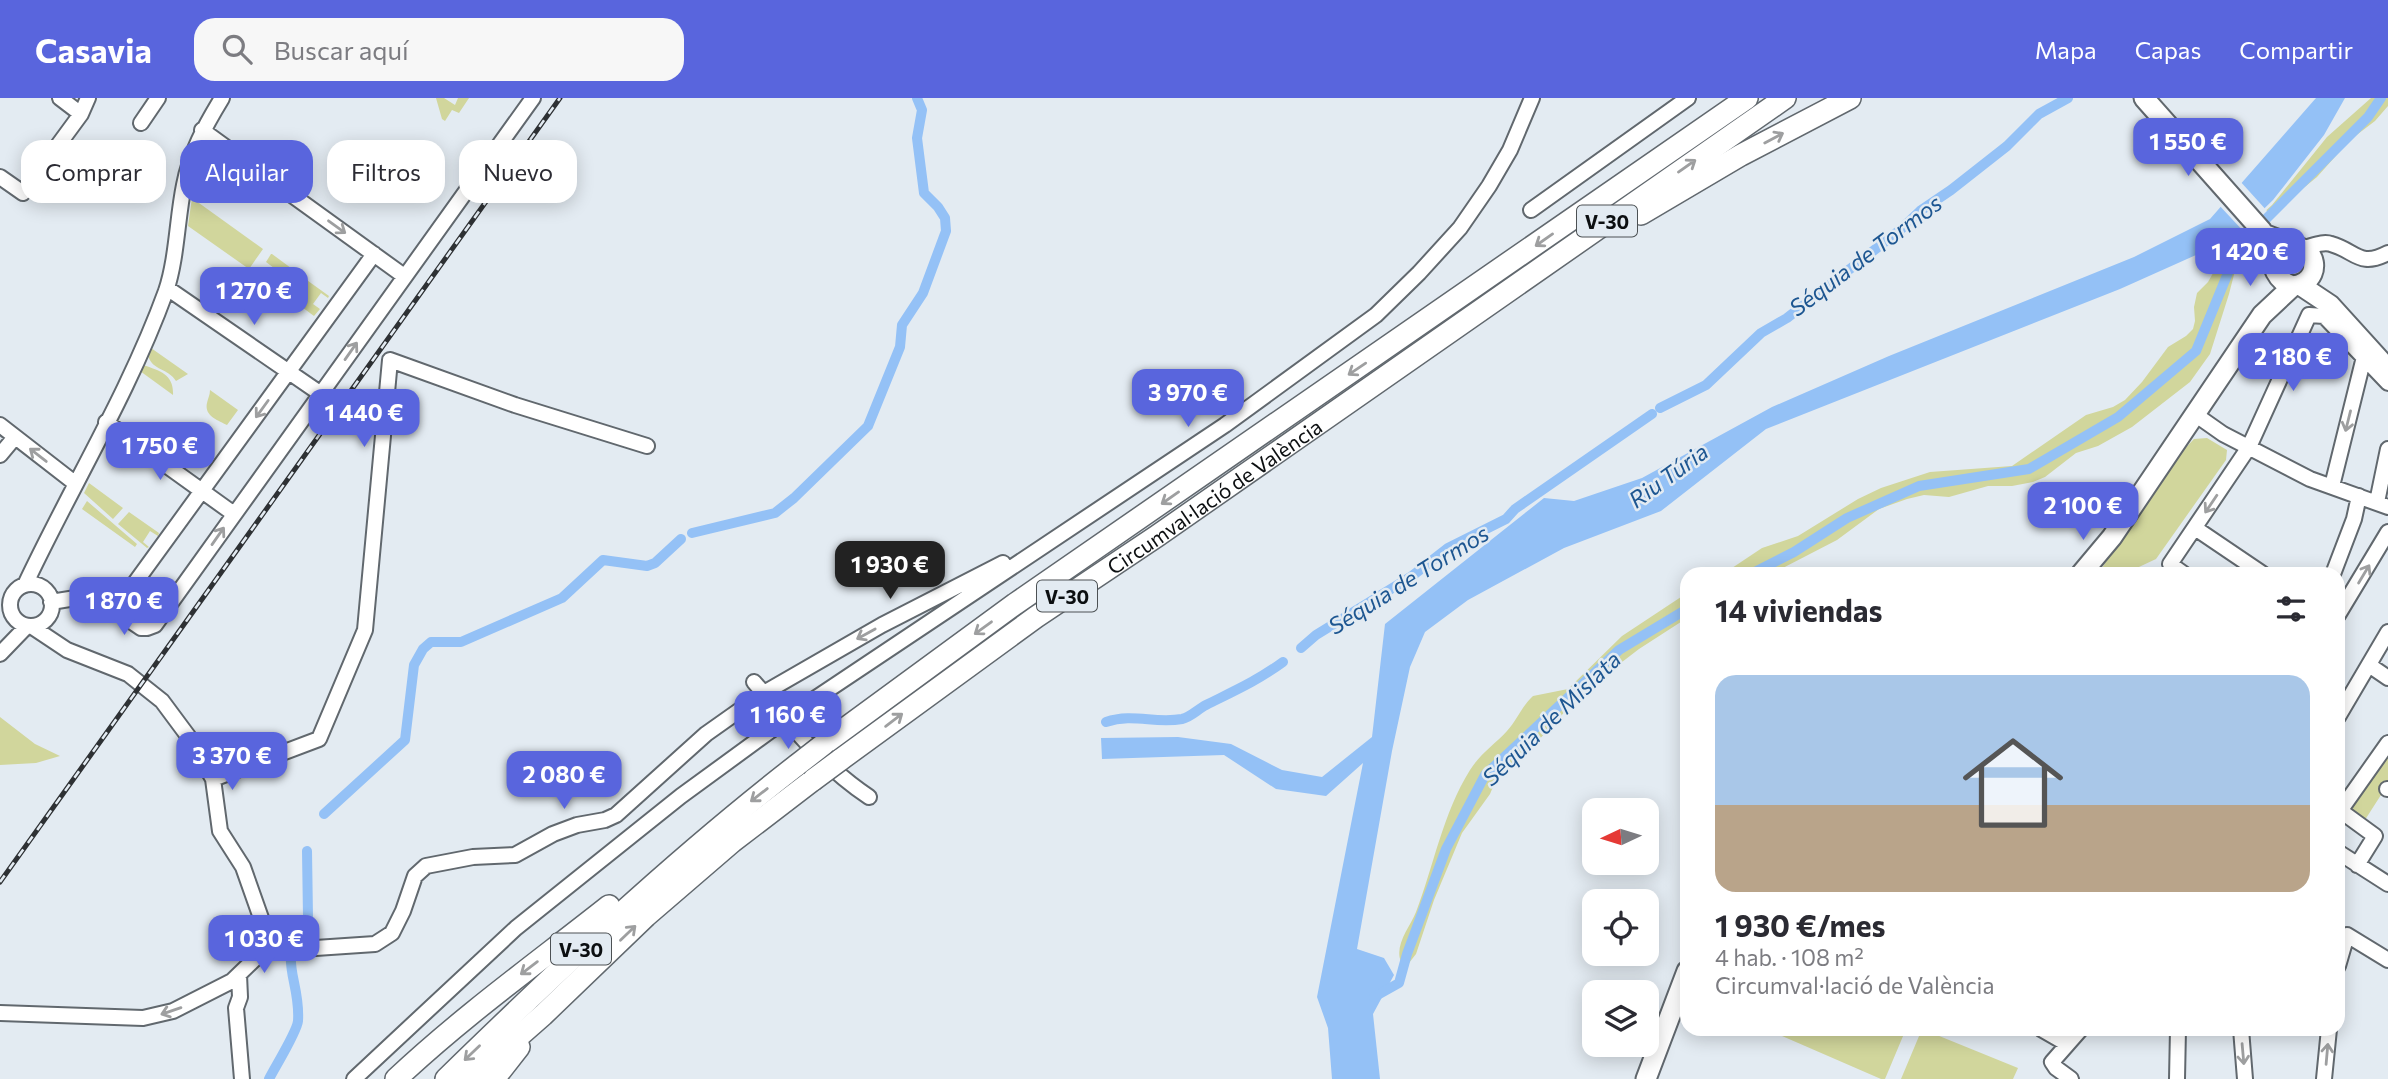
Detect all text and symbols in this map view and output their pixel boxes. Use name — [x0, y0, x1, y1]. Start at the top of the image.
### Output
search box — [194, 18, 684, 81]
text: Casavia — [35, 29, 152, 70]
icon: search — [218, 30, 256, 68]
text: Buscar aquí — [274, 34, 409, 65]
text: Mapa — [2035, 35, 2097, 64]
text: Capas — [2135, 35, 2201, 64]
text: Compartir — [2239, 35, 2353, 64]
pin: 1 550 € — [2123, 118, 2253, 178]
text: 1 550 € — [2149, 127, 2227, 155]
one-way arrow — [1763, 130, 1784, 144]
chip: Comprar — [21, 140, 166, 203]
chip: Alquilar — [180, 140, 313, 203]
chip: Filtros — [327, 140, 445, 203]
chip: Nuevo — [459, 140, 577, 203]
one-way arrow — [1677, 159, 1696, 173]
water label: Séquia de Tormos — [1783, 188, 1947, 322]
road number: V-30 — [1577, 206, 1637, 237]
one-way arrow — [327, 220, 346, 235]
pin: 1 420 € — [2185, 228, 2315, 288]
one-way arrow — [1535, 233, 1554, 247]
text: 1 420 € — [2211, 237, 2289, 265]
pin: 1 270 € — [189, 268, 319, 327]
text: 1 270 € — [216, 276, 292, 304]
pin: 2 180 € — [2228, 334, 2358, 393]
one-way arrow — [344, 342, 358, 361]
text: 2 180 € — [2254, 342, 2332, 370]
one-way arrow — [1348, 361, 1367, 376]
pin: 3 970 € — [1123, 370, 1253, 429]
text: 3 970 € — [1148, 378, 1228, 406]
pin: 1 440 € — [299, 390, 429, 449]
text: 1 440 € — [325, 398, 403, 426]
one-way arrow — [255, 399, 270, 418]
one-way arrow — [2341, 410, 2354, 432]
street label: Circumval·lació de València — [1102, 413, 1326, 579]
pin: 1 750 € — [95, 422, 225, 482]
text: 1 750 € — [122, 431, 198, 459]
water label: Riu Túria — [1623, 437, 1713, 513]
one-way arrow — [29, 447, 48, 462]
pin: 2 100 € — [2018, 482, 2148, 542]
one-way arrow — [1161, 491, 1180, 505]
text: 2 100 € — [2043, 491, 2123, 519]
one-way arrow — [2204, 494, 2218, 513]
water label: Séquia de Tormos — [1323, 518, 1493, 640]
one-way arrow — [211, 527, 225, 546]
pin: 1 930 € — [825, 542, 955, 601]
text: 1 930 € — [851, 550, 929, 578]
one-way arrow — [2357, 564, 2371, 584]
pin: 1 870 € — [59, 578, 189, 637]
road number: V-30 — [1037, 580, 1097, 611]
text: 1 870 € — [85, 586, 163, 614]
icon: filters — [2272, 590, 2310, 628]
text: 14 viviendas — [1715, 591, 1883, 628]
one-way arrow — [974, 621, 993, 635]
one-way arrow — [856, 628, 877, 641]
water label: Séquia de Mislata — [1476, 645, 1626, 791]
pin: 1 160 € — [723, 692, 853, 751]
text: 1 160 € — [750, 700, 826, 728]
one-way arrow — [885, 712, 903, 727]
icon: home — [1950, 720, 2076, 846]
pin: 3 370 € — [167, 732, 297, 792]
text: 3 370 € — [192, 741, 272, 769]
pin: 2 080 € — [499, 752, 629, 811]
text: 2 080 € — [523, 760, 605, 788]
one-way arrow — [750, 787, 769, 802]
north arrow — [1582, 798, 1659, 875]
map controls — [1582, 798, 1659, 1057]
button: locate — [1582, 889, 1659, 966]
text: 1 930 €/mes — [1715, 906, 1885, 943]
pin: 1 030 € — [199, 916, 329, 975]
text: 1 030 € — [224, 924, 304, 952]
one-way arrow — [619, 925, 636, 942]
road number: V-30 — [551, 934, 611, 964]
text: 4 hab. · 108 m² — [1715, 943, 1864, 971]
one-way arrow — [520, 961, 539, 975]
text: Circumval·lació de València — [1715, 971, 1995, 999]
button: layers — [1582, 980, 1659, 1057]
one-way arrow — [161, 1006, 183, 1018]
one-way arrow — [2237, 1042, 2250, 1065]
one-way arrow — [2321, 1043, 2334, 1066]
one-way arrow — [464, 1045, 481, 1062]

